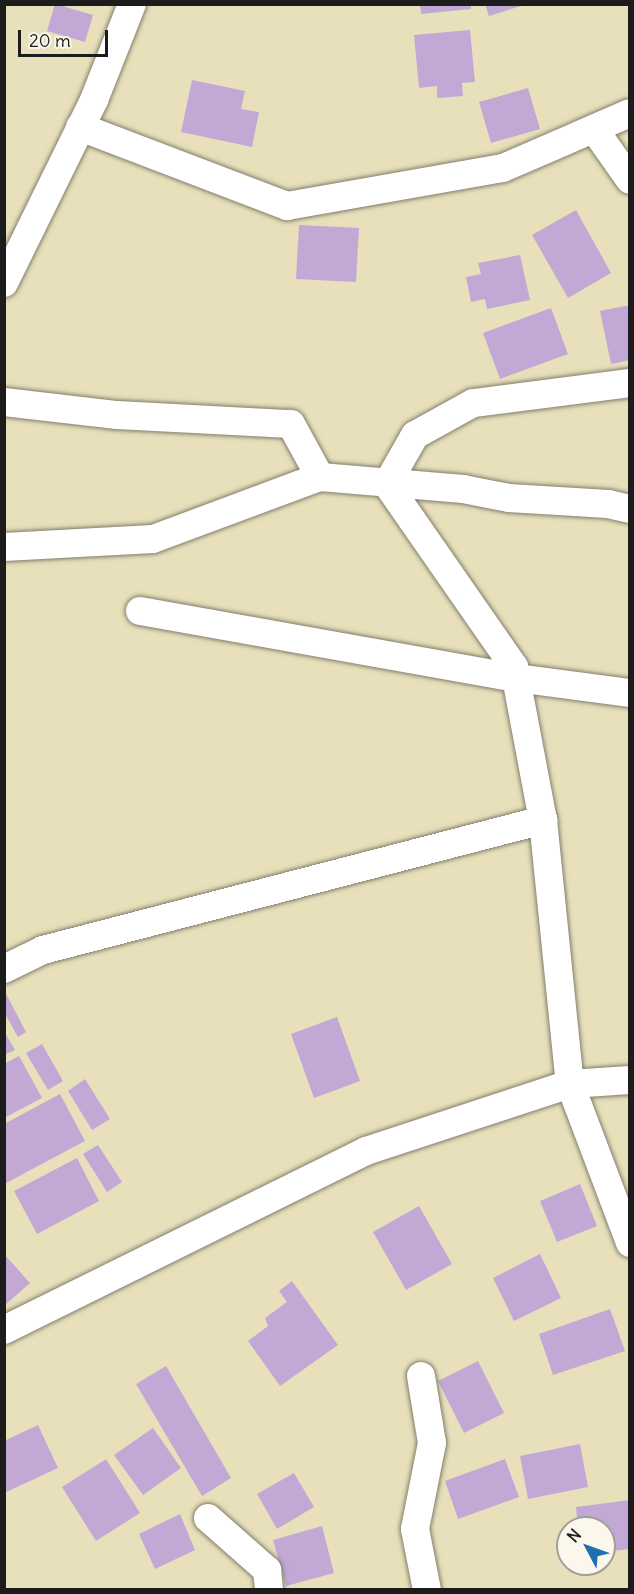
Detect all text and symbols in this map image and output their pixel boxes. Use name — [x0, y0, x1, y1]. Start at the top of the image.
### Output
scale bar — [21, 18, 111, 56]
text: 20 m — [29, 29, 71, 52]
north arrow — [556, 1516, 616, 1576]
text: N — [563, 1525, 585, 1546]

